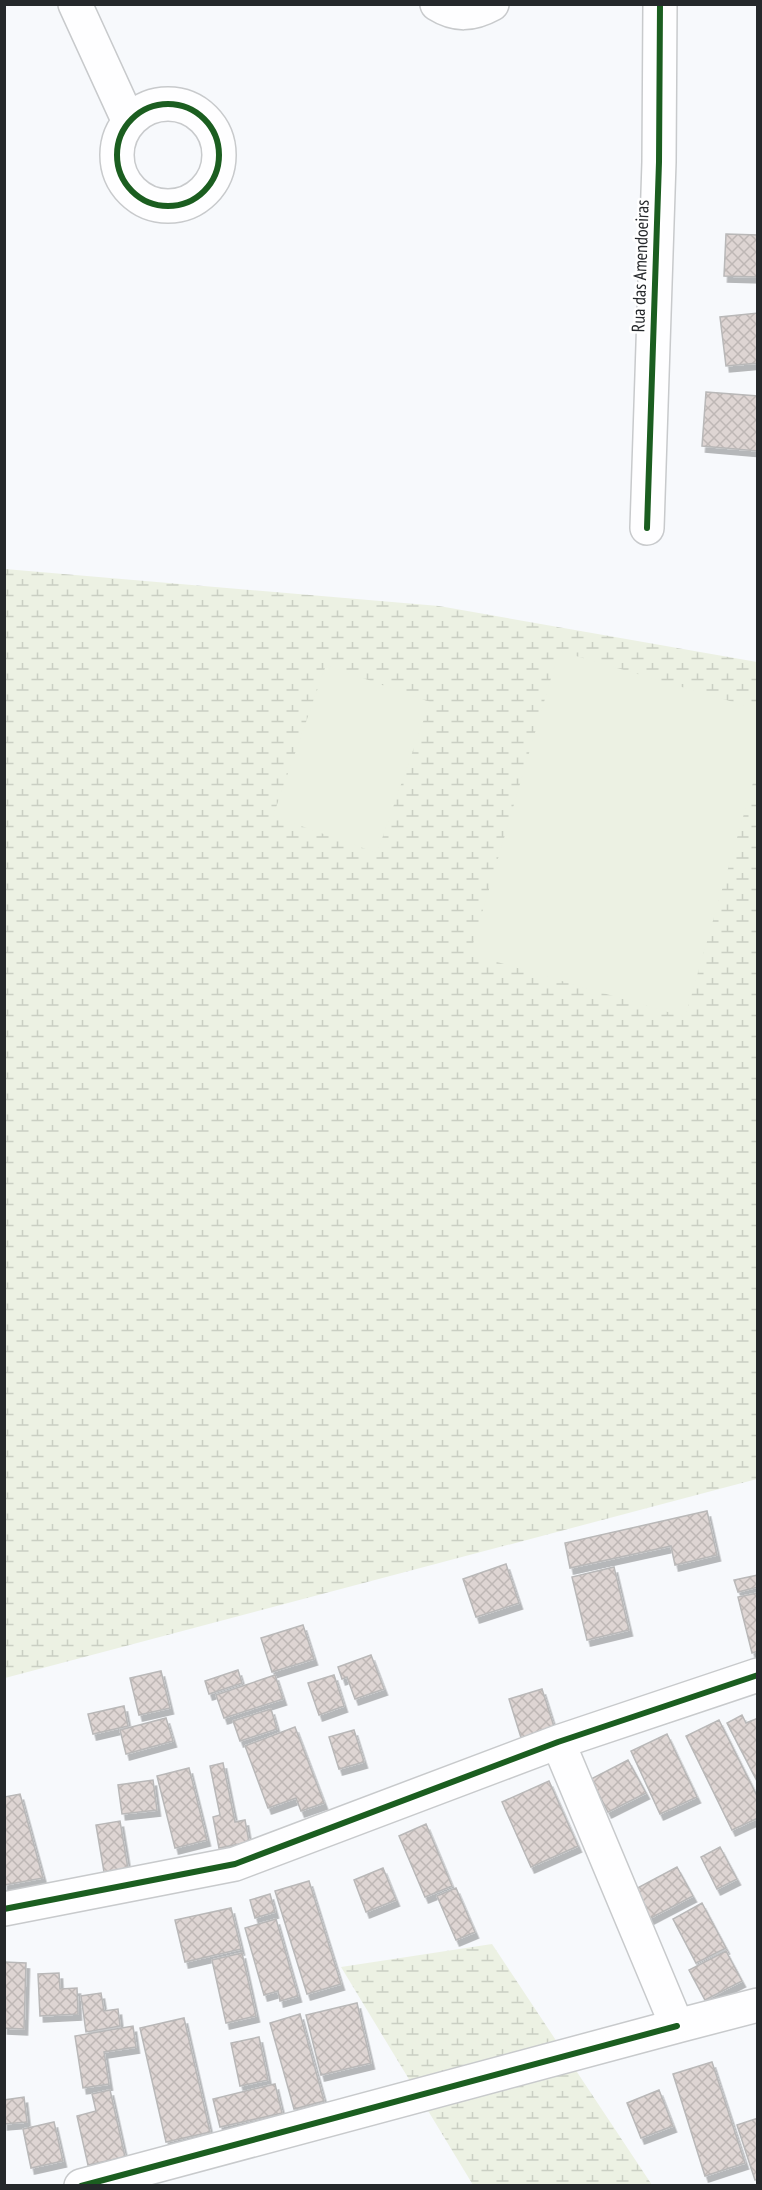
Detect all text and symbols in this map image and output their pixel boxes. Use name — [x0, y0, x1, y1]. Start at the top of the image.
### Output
street label: Rua das Amendoeiras — [626, 199, 654, 333]

